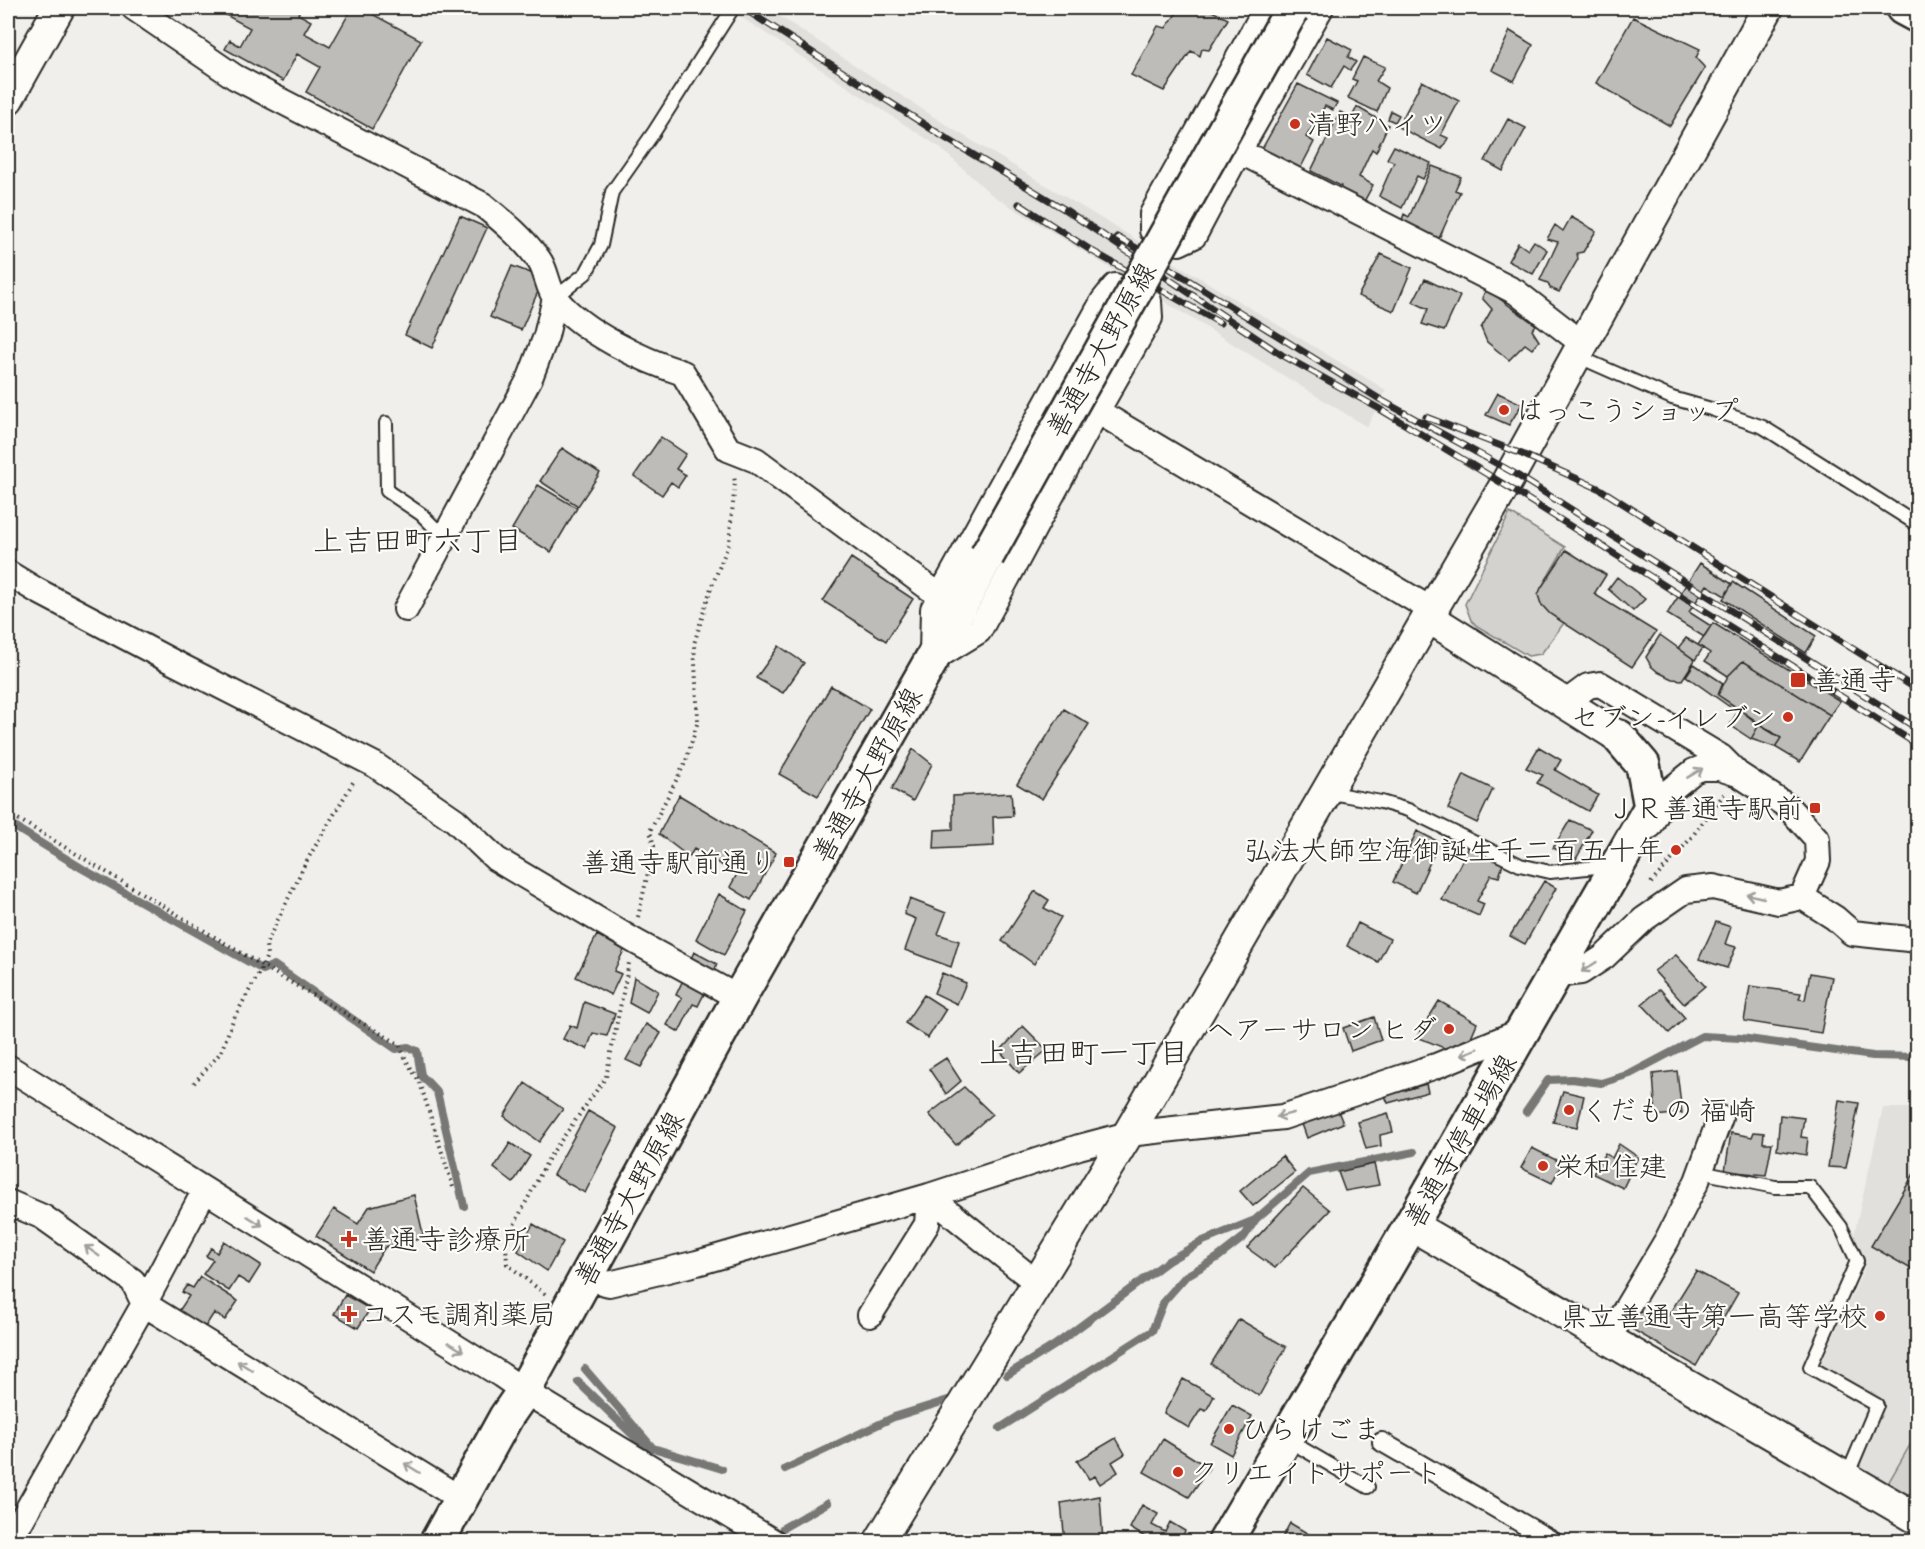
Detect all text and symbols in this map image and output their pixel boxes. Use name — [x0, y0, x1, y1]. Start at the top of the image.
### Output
place label: 清野ハイツ — [1307, 107, 1447, 142]
marker: 清野ハイツ — [1288, 117, 1302, 131]
street label: 善通寺大野原線 — [1038, 256, 1164, 444]
place label: はっこうショップ — [1516, 393, 1739, 428]
marker: はっこうショップ — [1497, 403, 1511, 417]
district label: 上吉田町六丁目 — [313, 522, 523, 560]
place label: 善通寺 — [1812, 663, 1896, 698]
marker: 善通寺 — [1789, 671, 1807, 689]
street label: 善通寺大野原線 — [804, 681, 930, 869]
place label: セブン-イレブン — [1571, 700, 1776, 735]
marker: セブン-イレブン — [1781, 710, 1795, 724]
one-way arrow — [1686, 767, 1703, 779]
place label: ＪＲ善通寺駅前 — [1607, 791, 1803, 826]
marker: ＪＲ善通寺駅前 — [1808, 801, 1822, 815]
place label: 弘法大師空海御誕生千二百五十年 — [1244, 833, 1664, 868]
marker: 弘法大師空海御誕生千二百五十年 — [1669, 843, 1683, 857]
place label: 善通寺駅前通り — [581, 845, 777, 880]
marker: 善通寺駅前通り — [782, 855, 796, 869]
one-way arrow — [1746, 890, 1765, 902]
one-way arrow — [1581, 961, 1598, 973]
place label: ヘアーサロン ヒダ — [1206, 1012, 1437, 1047]
marker: ヘアーサロン ヒダ — [1442, 1022, 1456, 1036]
district label: 上吉田町一丁目 — [979, 1034, 1189, 1072]
street label: 善通寺停車場線 — [1396, 1047, 1524, 1235]
one-way arrow — [1461, 1047, 1479, 1058]
place label: くだもの 福崎 — [1581, 1093, 1756, 1128]
marker: くだもの 福崎 — [1562, 1103, 1576, 1117]
street label: 善通寺大野原線 — [566, 1105, 692, 1293]
one-way arrow — [1276, 1110, 1295, 1122]
place label: 栄和住建 — [1555, 1149, 1667, 1184]
marker: 栄和住建 — [1536, 1159, 1550, 1173]
one-way arrow — [246, 1215, 263, 1227]
place label: 善通寺診療所 — [362, 1222, 530, 1257]
marker: 善通寺診療所 — [340, 1230, 358, 1248]
one-way arrow — [84, 1245, 100, 1258]
place label: コスモ調剤薬局 — [361, 1297, 556, 1332]
place label: 県立善通寺第一高等学校 — [1560, 1299, 1868, 1334]
marker: コスモ調剤薬局 — [342, 1307, 356, 1321]
marker: 県立善通寺第一高等学校 — [1873, 1309, 1887, 1323]
one-way arrow — [447, 1341, 464, 1353]
one-way arrow — [237, 1359, 254, 1371]
place label: ひらけごま — [1241, 1412, 1381, 1447]
marker: ひらけごま — [1222, 1422, 1236, 1436]
place label: クリエイトサポート — [1190, 1455, 1442, 1490]
one-way arrow — [404, 1461, 421, 1473]
marker: クリエイトサポート — [1171, 1465, 1185, 1479]

